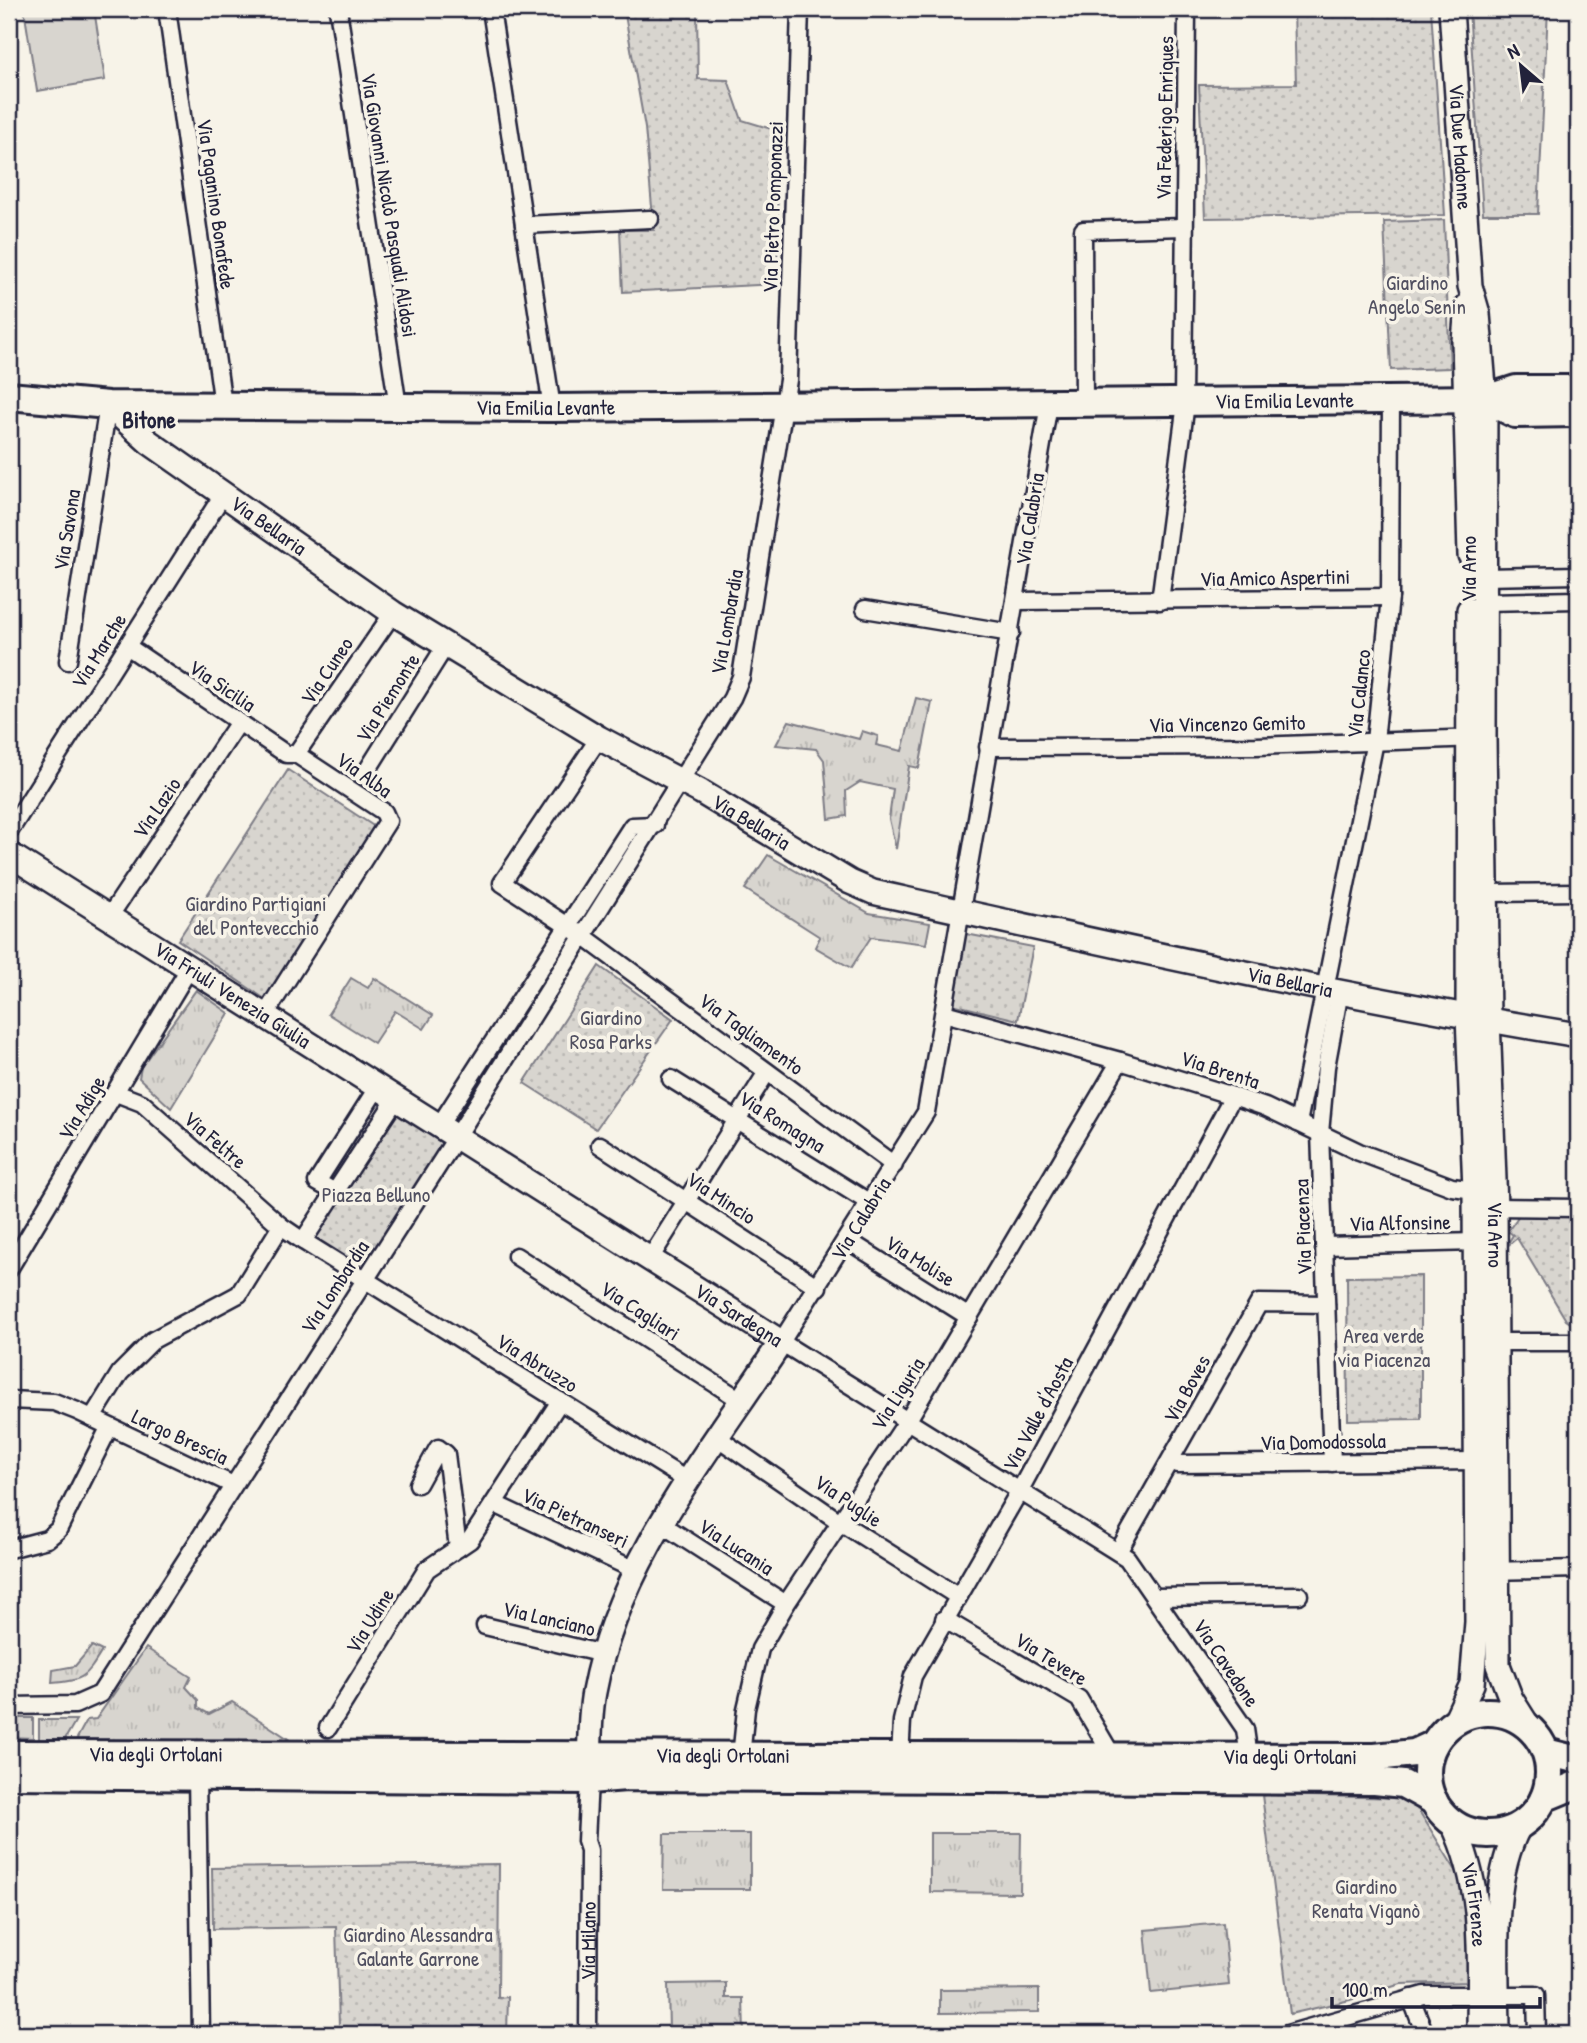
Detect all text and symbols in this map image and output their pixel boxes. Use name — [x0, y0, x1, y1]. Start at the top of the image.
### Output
north arrow — [1486, 32, 1556, 102]
street label: Via Federigo Enriques — [1149, 36, 1180, 200]
text: N — [1502, 37, 1524, 65]
street label: Via Giovanni Nicolò Pasquali Alidosi — [354, 71, 425, 339]
street label: Via Due Madonne — [1442, 83, 1480, 210]
street label: Via Paganino Bonafede — [190, 117, 243, 291]
street label: Via Pietro Pomponazzi — [755, 121, 790, 293]
park label: Giardino Angelo Senin — [1368, 268, 1466, 321]
street label: Via Emilia Levante — [1215, 385, 1354, 416]
street label: Via Emilia Levante — [476, 392, 615, 422]
district label: Bitone — [122, 404, 177, 435]
street label: Via Calabria — [1008, 471, 1051, 567]
street label: Via Savona — [46, 487, 87, 573]
street label: Via Bellaria — [225, 488, 313, 562]
street label: Via Arno — [1454, 536, 1483, 602]
street label: Via Amico Aspertini — [1200, 562, 1350, 593]
street label: Via Lombardia — [703, 567, 750, 677]
street label: Via Marche — [64, 608, 133, 694]
street label: Via Cuneo — [293, 631, 360, 710]
street label: Via Piemonte — [349, 647, 427, 748]
street label: Via Calanco — [1339, 648, 1378, 740]
street label: Via Sicilia — [183, 653, 262, 719]
street label: Via Vincenzo Gemito — [1148, 708, 1306, 739]
street label: Via Alba — [330, 745, 398, 804]
street label: Via Lazio — [126, 772, 188, 844]
street label: Via Bellaria — [707, 787, 796, 857]
park label: Giardino Partigiani del Pontevecchio — [185, 889, 327, 942]
street label: Via Friuli Venezia Giulia — [148, 934, 316, 1055]
street label: Via Bellaria — [1244, 959, 1335, 1004]
street label: Via Tagliamento — [693, 986, 810, 1082]
park label: Giardino Rosa Parks — [570, 1003, 652, 1056]
street label: Via Brenta — [1177, 1043, 1263, 1096]
street label: Via Adige — [51, 1070, 112, 1145]
street label: Via Romagna — [733, 1084, 831, 1160]
street label: Via Feltre — [177, 1104, 253, 1175]
street label: Via Mincio — [681, 1164, 762, 1231]
street label: Via Calabria — [824, 1172, 897, 1266]
street label: Via Piacenza — [1286, 1179, 1319, 1275]
park label: Piazza Belluno — [322, 1180, 430, 1209]
street label: Via Arno — [1481, 1202, 1510, 1268]
street label: Via Alfonsine — [1349, 1207, 1451, 1238]
street label: Via Molise — [880, 1228, 961, 1293]
street label: Via Lombardia — [293, 1234, 376, 1339]
street label: Via Cagliari — [595, 1274, 686, 1347]
street label: Via Sardegna — [689, 1276, 788, 1353]
park label: Area verde via Piacenza — [1338, 1321, 1430, 1374]
street label: Via Abruzzo — [491, 1326, 584, 1399]
street label: Via Boves — [1156, 1350, 1217, 1428]
street label: Via Valle d'Aosta — [995, 1351, 1080, 1476]
street label: Via Liguria — [864, 1352, 931, 1436]
street label: Largo Brescia — [127, 1402, 233, 1471]
street label: Via Domodossola — [1260, 1426, 1386, 1457]
street label: Via Puglie — [809, 1467, 888, 1534]
street label: Via Pietranseri — [517, 1480, 633, 1555]
street label: Via Lucania — [693, 1511, 780, 1582]
street label: Via Udine — [338, 1583, 401, 1659]
street label: Via Lanciano — [500, 1594, 598, 1643]
street label: Via Cavedone — [1186, 1613, 1267, 1713]
street label: Via Tevere — [1009, 1625, 1093, 1692]
street label: Via degli Ortolani — [89, 1739, 223, 1768]
street label: Via degli Ortolani — [656, 1740, 790, 1770]
street label: Via degli Ortolani — [1223, 1742, 1357, 1771]
street label: Via Firenze — [1454, 1859, 1494, 1947]
park label: Giardino Renata Viganò — [1312, 1872, 1420, 1925]
street label: Via Milano — [573, 1902, 603, 1980]
park label: Giardino Alessandra Galante Garrone — [343, 1920, 493, 1973]
scale bar — [1332, 1966, 1540, 2010]
text: 100 m — [1342, 1975, 1388, 2004]

